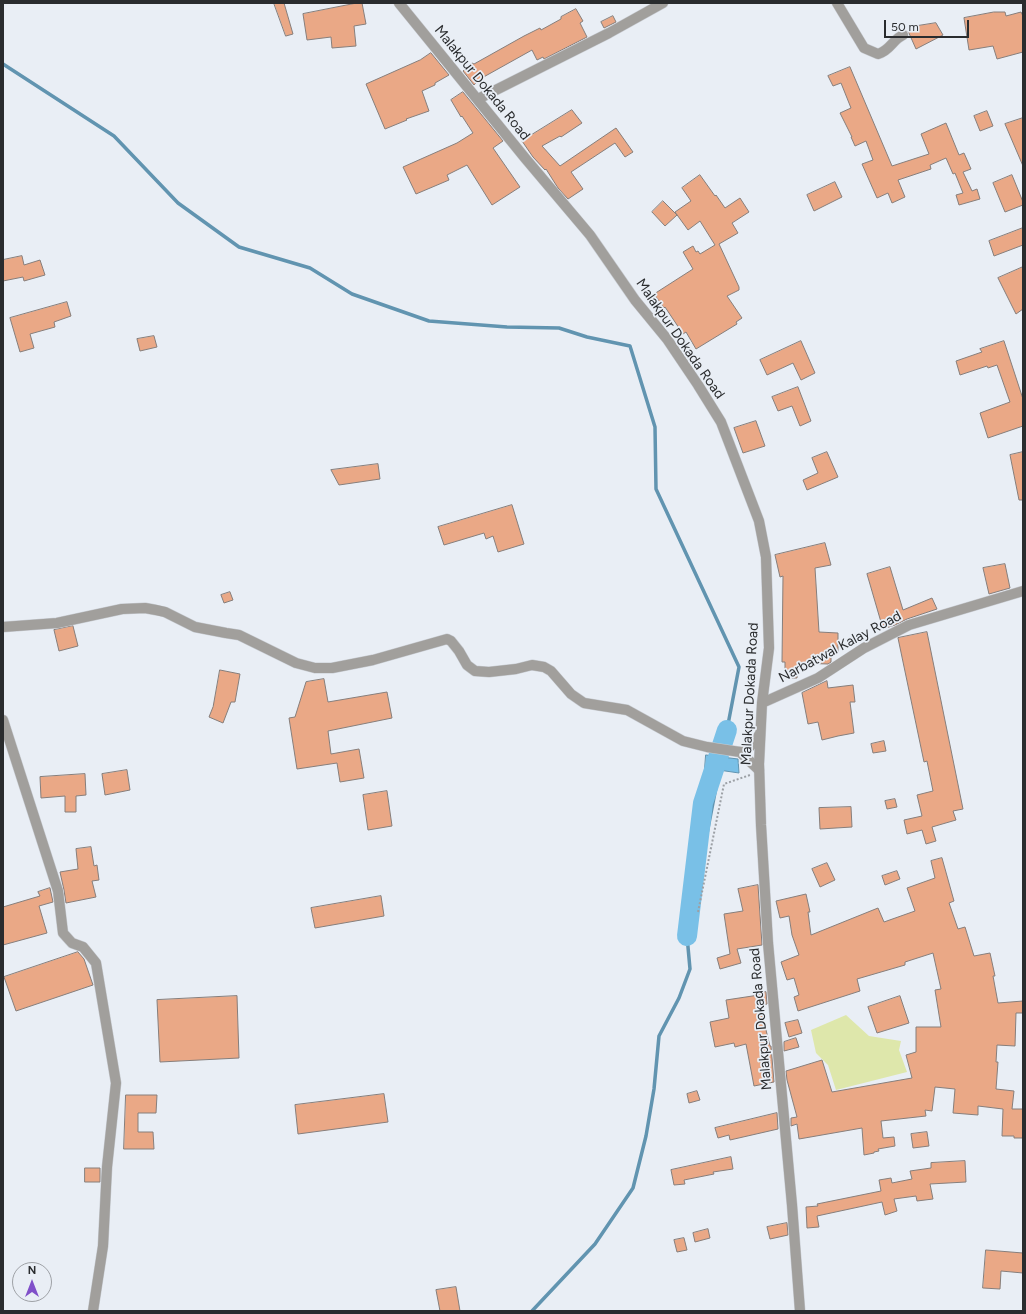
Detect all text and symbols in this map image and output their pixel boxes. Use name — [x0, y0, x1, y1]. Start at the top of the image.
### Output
scale bar — [886, 12, 971, 38]
text: 50 m — [891, 20, 919, 34]
street label: Malakpur Dokada Road — [431, 22, 533, 144]
street label: Malakpur Dokada Road — [632, 276, 728, 402]
street label: Narbatwal Kalay Road — [776, 608, 904, 686]
street label: Malakpur Dokada Road — [738, 622, 762, 766]
street label: Malakpur Dokada Road — [746, 947, 776, 1091]
north arrow — [12, 1262, 52, 1302]
text: N — [28, 1264, 36, 1277]

